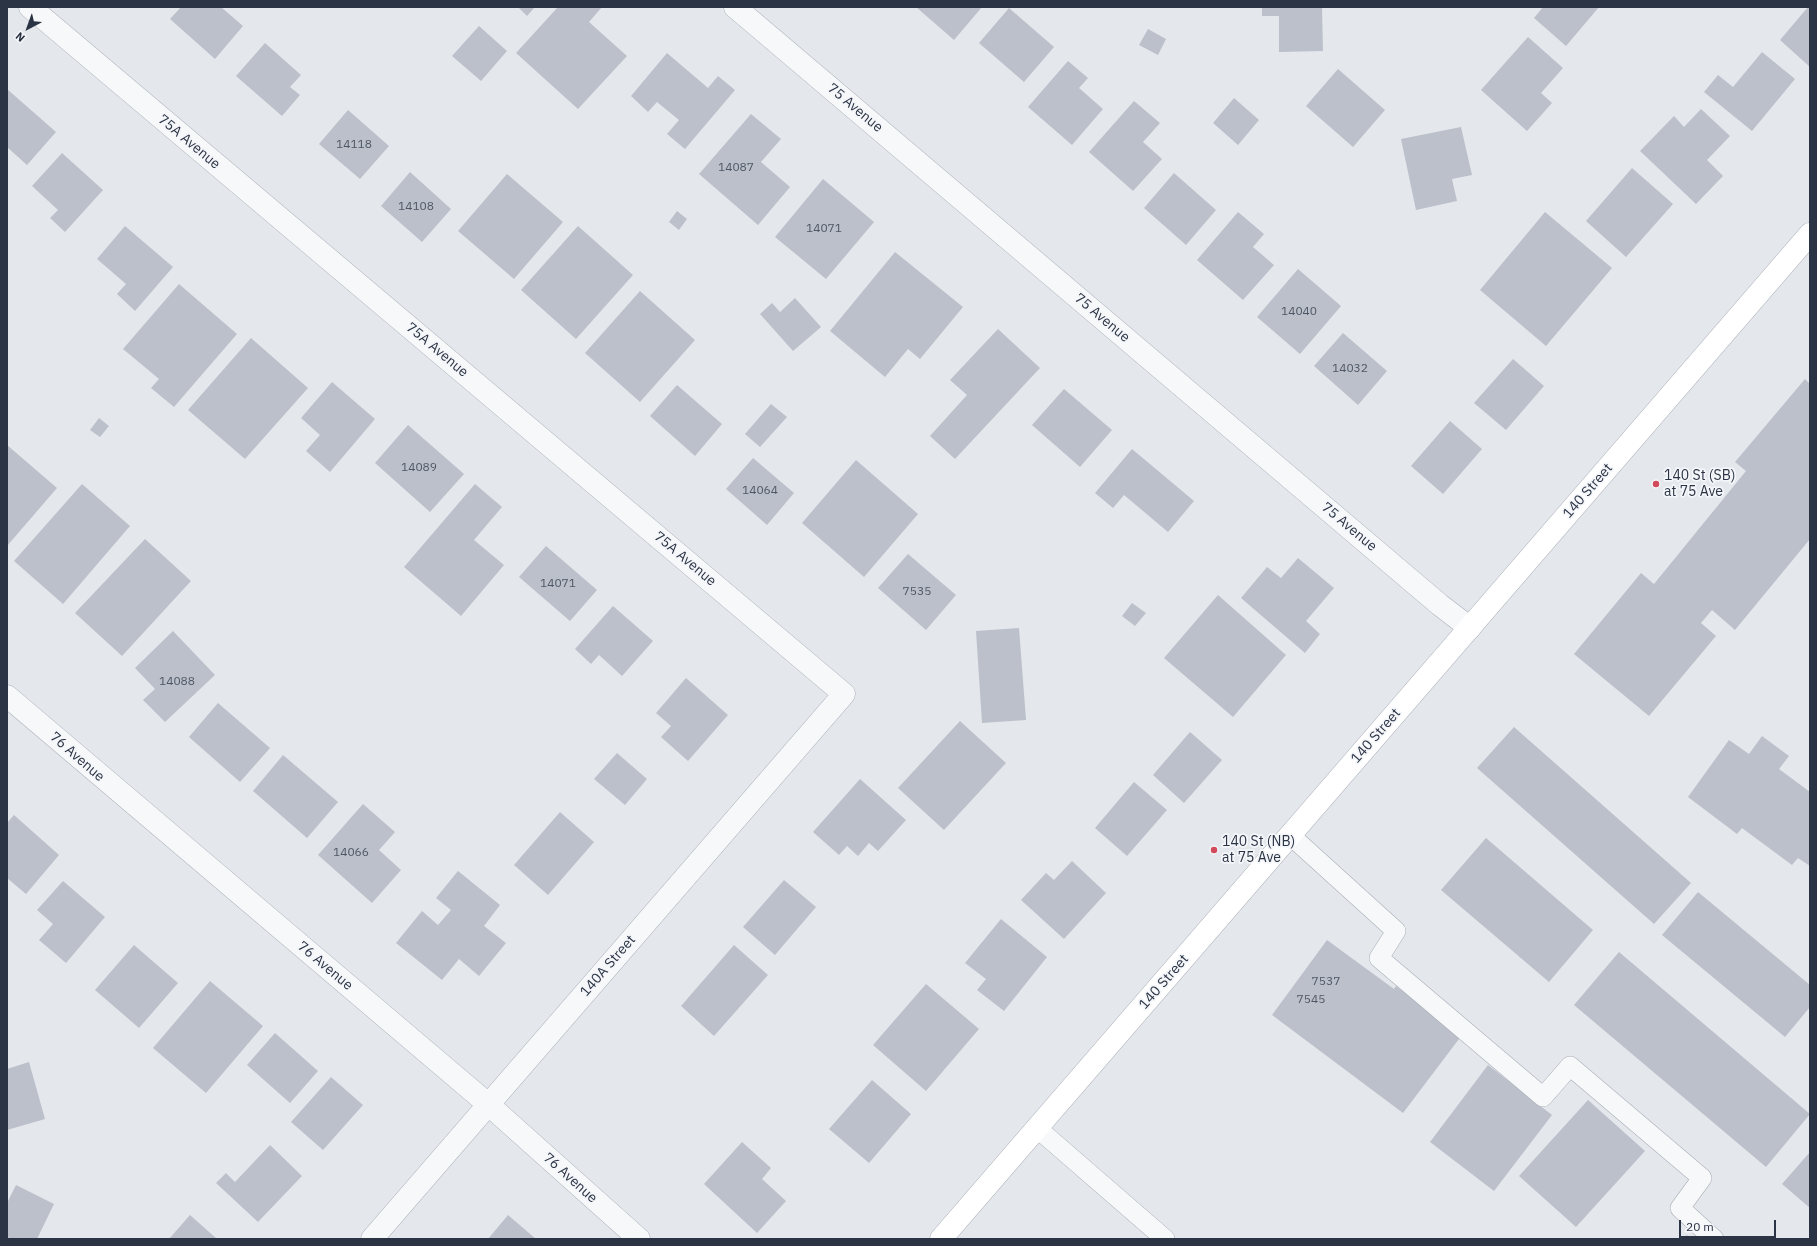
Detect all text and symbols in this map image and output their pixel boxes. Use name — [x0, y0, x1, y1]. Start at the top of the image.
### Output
north arrow — [8, 8, 48, 48]
text: N — [13, 29, 28, 45]
street label: 75 Avenue — [824, 80, 886, 136]
street label: 75A Avenue — [155, 111, 223, 173]
house number: 14118 — [336, 138, 372, 152]
house number: 14087 — [718, 161, 754, 175]
house number: 14108 — [398, 200, 434, 214]
house number: 14071 — [806, 222, 842, 236]
street label: 75 Avenue — [1071, 290, 1133, 346]
house number: 14040 — [1281, 305, 1317, 319]
street label: 75A Avenue — [403, 319, 471, 381]
house number: 14032 — [1332, 362, 1368, 376]
street label: 140 Street — [1560, 460, 1616, 522]
house number: 14089 — [401, 461, 437, 475]
place label: 140 St (SB) at 75 Ave — [1664, 468, 1736, 500]
marker: 140 St (SB) at 75 Ave — [1651, 479, 1661, 489]
house number: 14064 — [742, 484, 778, 498]
street label: 75 Avenue — [1318, 499, 1380, 555]
street label: 75A Avenue — [651, 528, 719, 590]
house number: 14071 — [540, 577, 576, 591]
house number: 7535 — [903, 585, 931, 599]
house number: 14088 — [159, 675, 195, 689]
street label: 140 Street — [1348, 705, 1404, 767]
street label: 76 Avenue — [46, 729, 108, 785]
place label: 140 St (NB) at 75 Ave — [1222, 834, 1295, 866]
marker: 140 St (NB) at 75 Ave — [1209, 845, 1219, 855]
house number: 14066 — [333, 846, 369, 860]
street label: 140A Street — [577, 932, 639, 1000]
street label: 76 Avenue — [294, 938, 356, 994]
street label: 140 Street — [1136, 951, 1192, 1013]
house number: 7537 — [1312, 975, 1340, 989]
house number: 7545 — [1297, 993, 1325, 1007]
street label: 76 Avenue — [540, 1149, 600, 1207]
scale bar — [1681, 1212, 1778, 1238]
text: 20 m — [1686, 1219, 1714, 1234]

